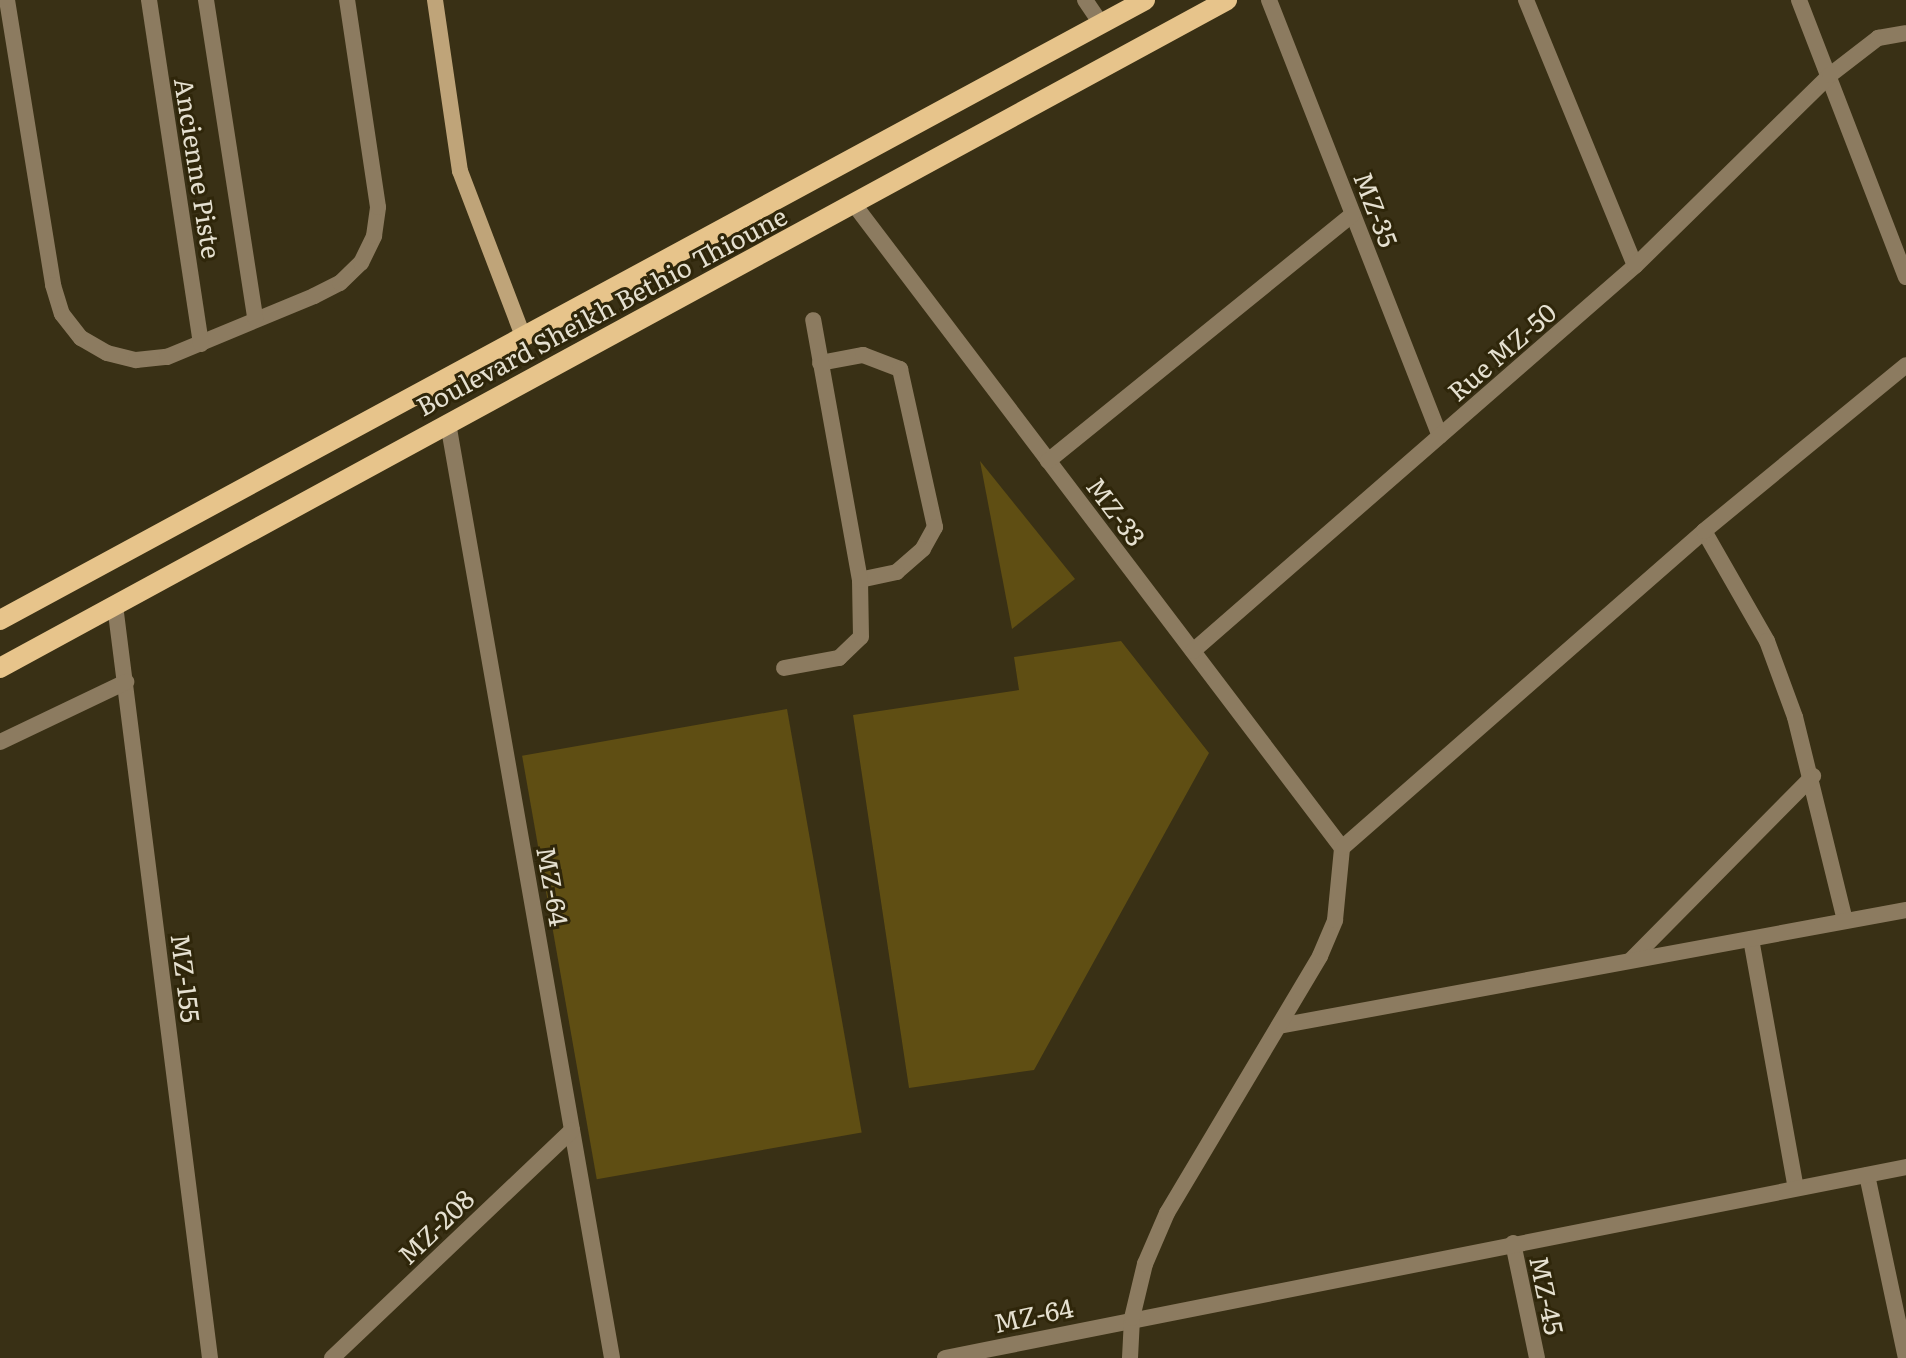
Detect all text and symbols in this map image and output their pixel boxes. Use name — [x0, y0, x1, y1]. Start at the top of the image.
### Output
street label: Ancienne Piste — [169, 75, 229, 261]
street label: MZ-35 — [1348, 167, 1406, 251]
street label: Boulevard Sheikh Bethio Thioune — [410, 199, 792, 421]
street label: Rue MZ-50 — [1440, 295, 1562, 407]
street label: MZ-33 — [1081, 470, 1153, 552]
street label: MZ-64 — [532, 844, 576, 928]
street label: MZ-155 — [166, 932, 208, 1024]
street label: MZ-208 — [390, 1182, 480, 1270]
street label: MZ-45 — [1524, 1253, 1572, 1337]
street label: MZ-64 — [990, 1290, 1076, 1338]

